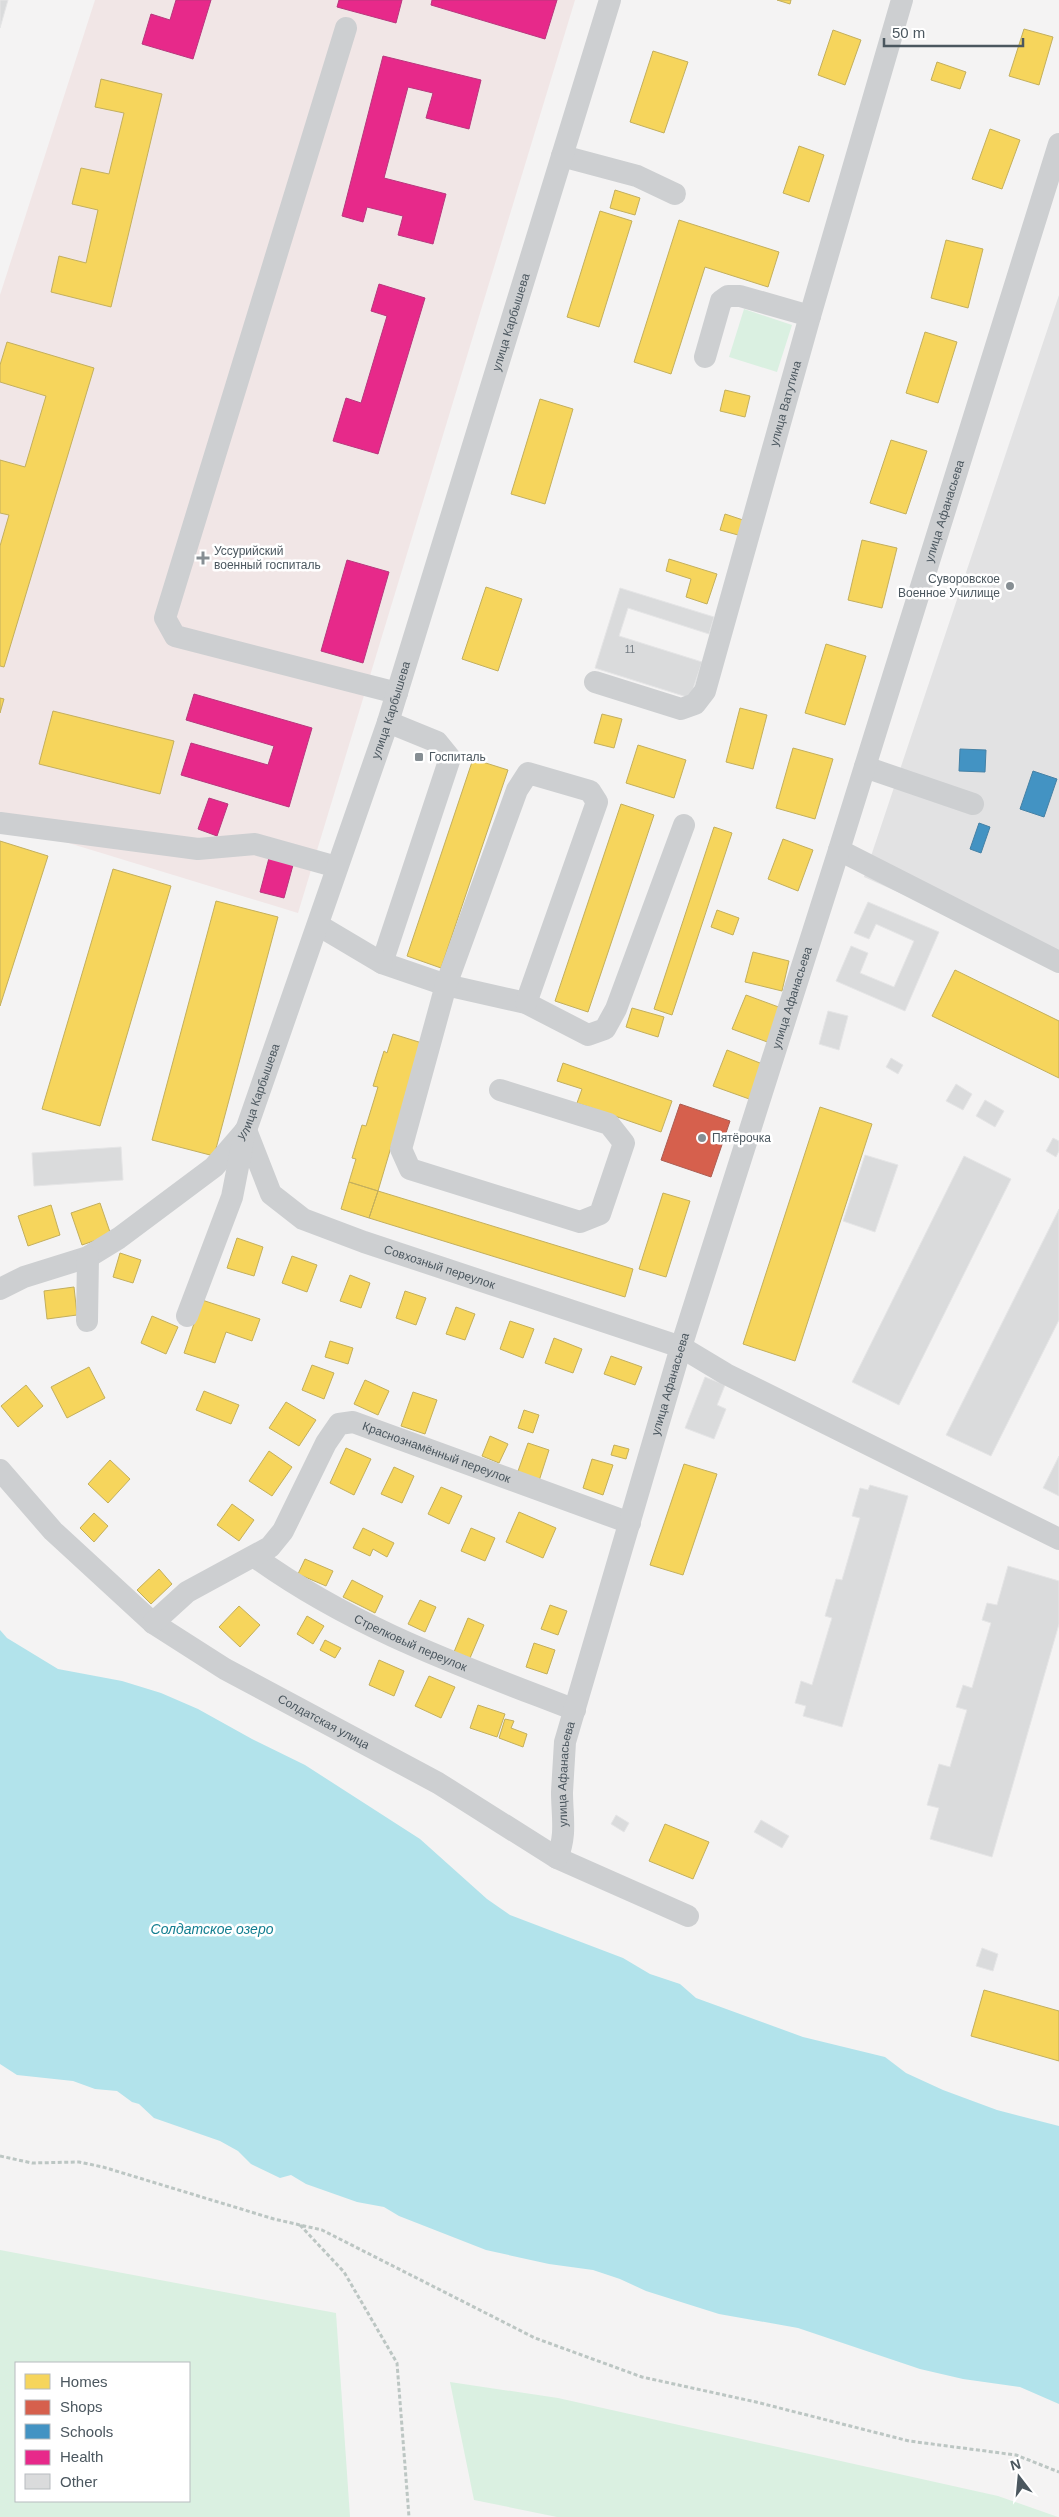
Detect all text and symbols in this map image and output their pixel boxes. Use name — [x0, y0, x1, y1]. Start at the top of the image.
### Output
scale bar — [884, 15, 1023, 47]
text: 50 m — [892, 24, 925, 41]
street label: улица Карбышева — [489, 271, 533, 373]
street label: улица Ватутина — [767, 359, 804, 448]
street label: улица Афанасьева — [922, 458, 967, 564]
place label: Уссурийский военный госпиталь — [214, 544, 321, 572]
marker: Уссурийский военный госпиталь — [196, 551, 210, 565]
place label: Суворовское Военное Училище — [898, 572, 1000, 600]
marker: Суворовское Военное Училище — [1004, 580, 1016, 592]
house number: 11 — [625, 644, 636, 655]
street label: улица Карбышева — [369, 659, 413, 761]
place label: Госпиталь — [429, 750, 486, 764]
marker: Госпиталь — [413, 751, 425, 763]
street label: улица Афанасьева — [769, 945, 815, 1051]
street label: улица Карбышева — [234, 1041, 283, 1143]
place label: Пятёрочка — [712, 1131, 771, 1145]
marker: Пятёрочка — [696, 1132, 708, 1144]
street label: Совхозный переулок — [382, 1242, 498, 1292]
street label: улица Афанасьева — [648, 1331, 692, 1437]
street label: Краснознамённый переулок — [361, 1419, 513, 1486]
street label: Стрелковый переулок — [352, 1611, 470, 1675]
street label: Солдатская улица — [275, 1692, 372, 1752]
street label: улица Афанасьева — [555, 1719, 578, 1827]
water label: Солдатское озеро — [151, 1921, 274, 1937]
legend — [15, 2362, 190, 2502]
text: Homes — [60, 2373, 108, 2390]
text: Shops — [60, 2398, 103, 2415]
text: Schools — [60, 2423, 113, 2440]
text: Health — [60, 2448, 103, 2465]
north arrow — [994, 2452, 1044, 2502]
text: N — [1008, 2455, 1022, 2474]
text: Other — [60, 2473, 98, 2490]

